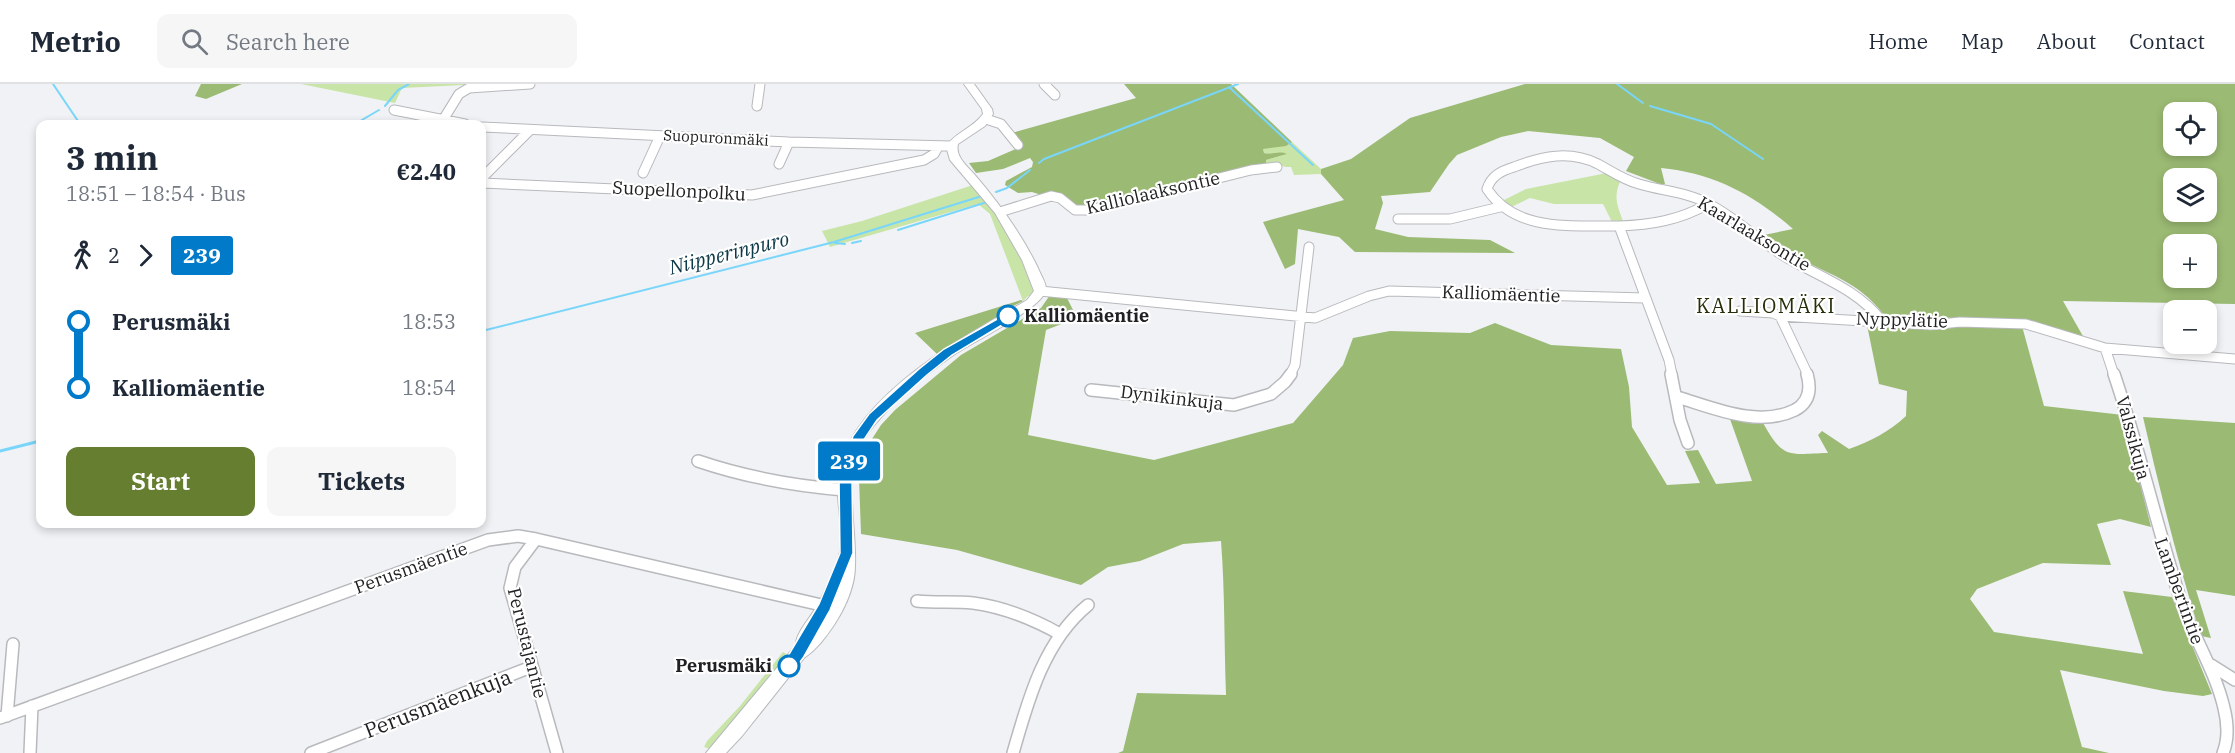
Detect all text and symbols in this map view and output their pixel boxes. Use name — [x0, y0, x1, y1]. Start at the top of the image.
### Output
search box — [157, 14, 577, 68]
text: Metrio — [30, 23, 121, 60]
icon: search — [178, 25, 211, 58]
text: Search here — [226, 27, 350, 56]
text: Home — [1868, 27, 1928, 55]
text: Map — [1961, 27, 2004, 55]
text: About — [2037, 27, 2096, 55]
text: Contact — [2129, 27, 2205, 55]
map controls — [2163, 102, 2217, 354]
button: locate — [2163, 102, 2217, 156]
street label: Suopuronmäki — [663, 125, 770, 150]
text: 3 min — [66, 136, 158, 179]
text: €2.40 — [397, 157, 456, 186]
street label: Kalliolaaksontie — [1084, 166, 1222, 219]
button: layers — [2163, 168, 2217, 222]
street label: Suopellonpolku — [612, 176, 746, 205]
text: 18:51 – 18:54 · Bus — [66, 180, 246, 207]
street label: Kaarlaaksontie — [1694, 191, 1815, 276]
water label: Niipperinpuro — [665, 225, 792, 281]
button: + — [2163, 234, 2217, 288]
icon: walk — [66, 239, 99, 272]
icon: forward — [129, 239, 162, 272]
text: 239 — [183, 241, 221, 269]
text: 2 — [108, 242, 120, 269]
street label: Kalliomäentie — [1441, 280, 1561, 307]
district label: KALLIOMÄKI — [1696, 292, 1836, 319]
button: − — [2163, 300, 2217, 354]
place label: Kalliomäentie — [1024, 304, 1149, 327]
marker: Kalliomäentie — [997, 305, 1019, 327]
street label: Nyppylätie — [1856, 306, 1948, 333]
text: Perusmäki — [112, 307, 230, 336]
text: 18:53 — [402, 308, 456, 335]
text: Kalliomäentie — [112, 373, 265, 402]
text: 18:54 — [402, 374, 456, 401]
street label: Dynikinkuja — [1119, 380, 1225, 415]
street label: Valssikuja — [2111, 393, 2156, 482]
line badge: 239 — [814, 442, 884, 481]
button: Start — [66, 447, 255, 516]
button: Tickets — [267, 447, 456, 516]
text: 239 — [830, 447, 868, 475]
street label: Lambertintie — [2150, 534, 2209, 647]
street label: Perusmäentie — [351, 536, 470, 599]
street label: Perustajantie — [503, 585, 552, 701]
place label: Perusmäki — [675, 654, 772, 677]
marker: Perusmäki — [778, 655, 800, 677]
street label: Perusmäenkuja — [360, 662, 515, 744]

